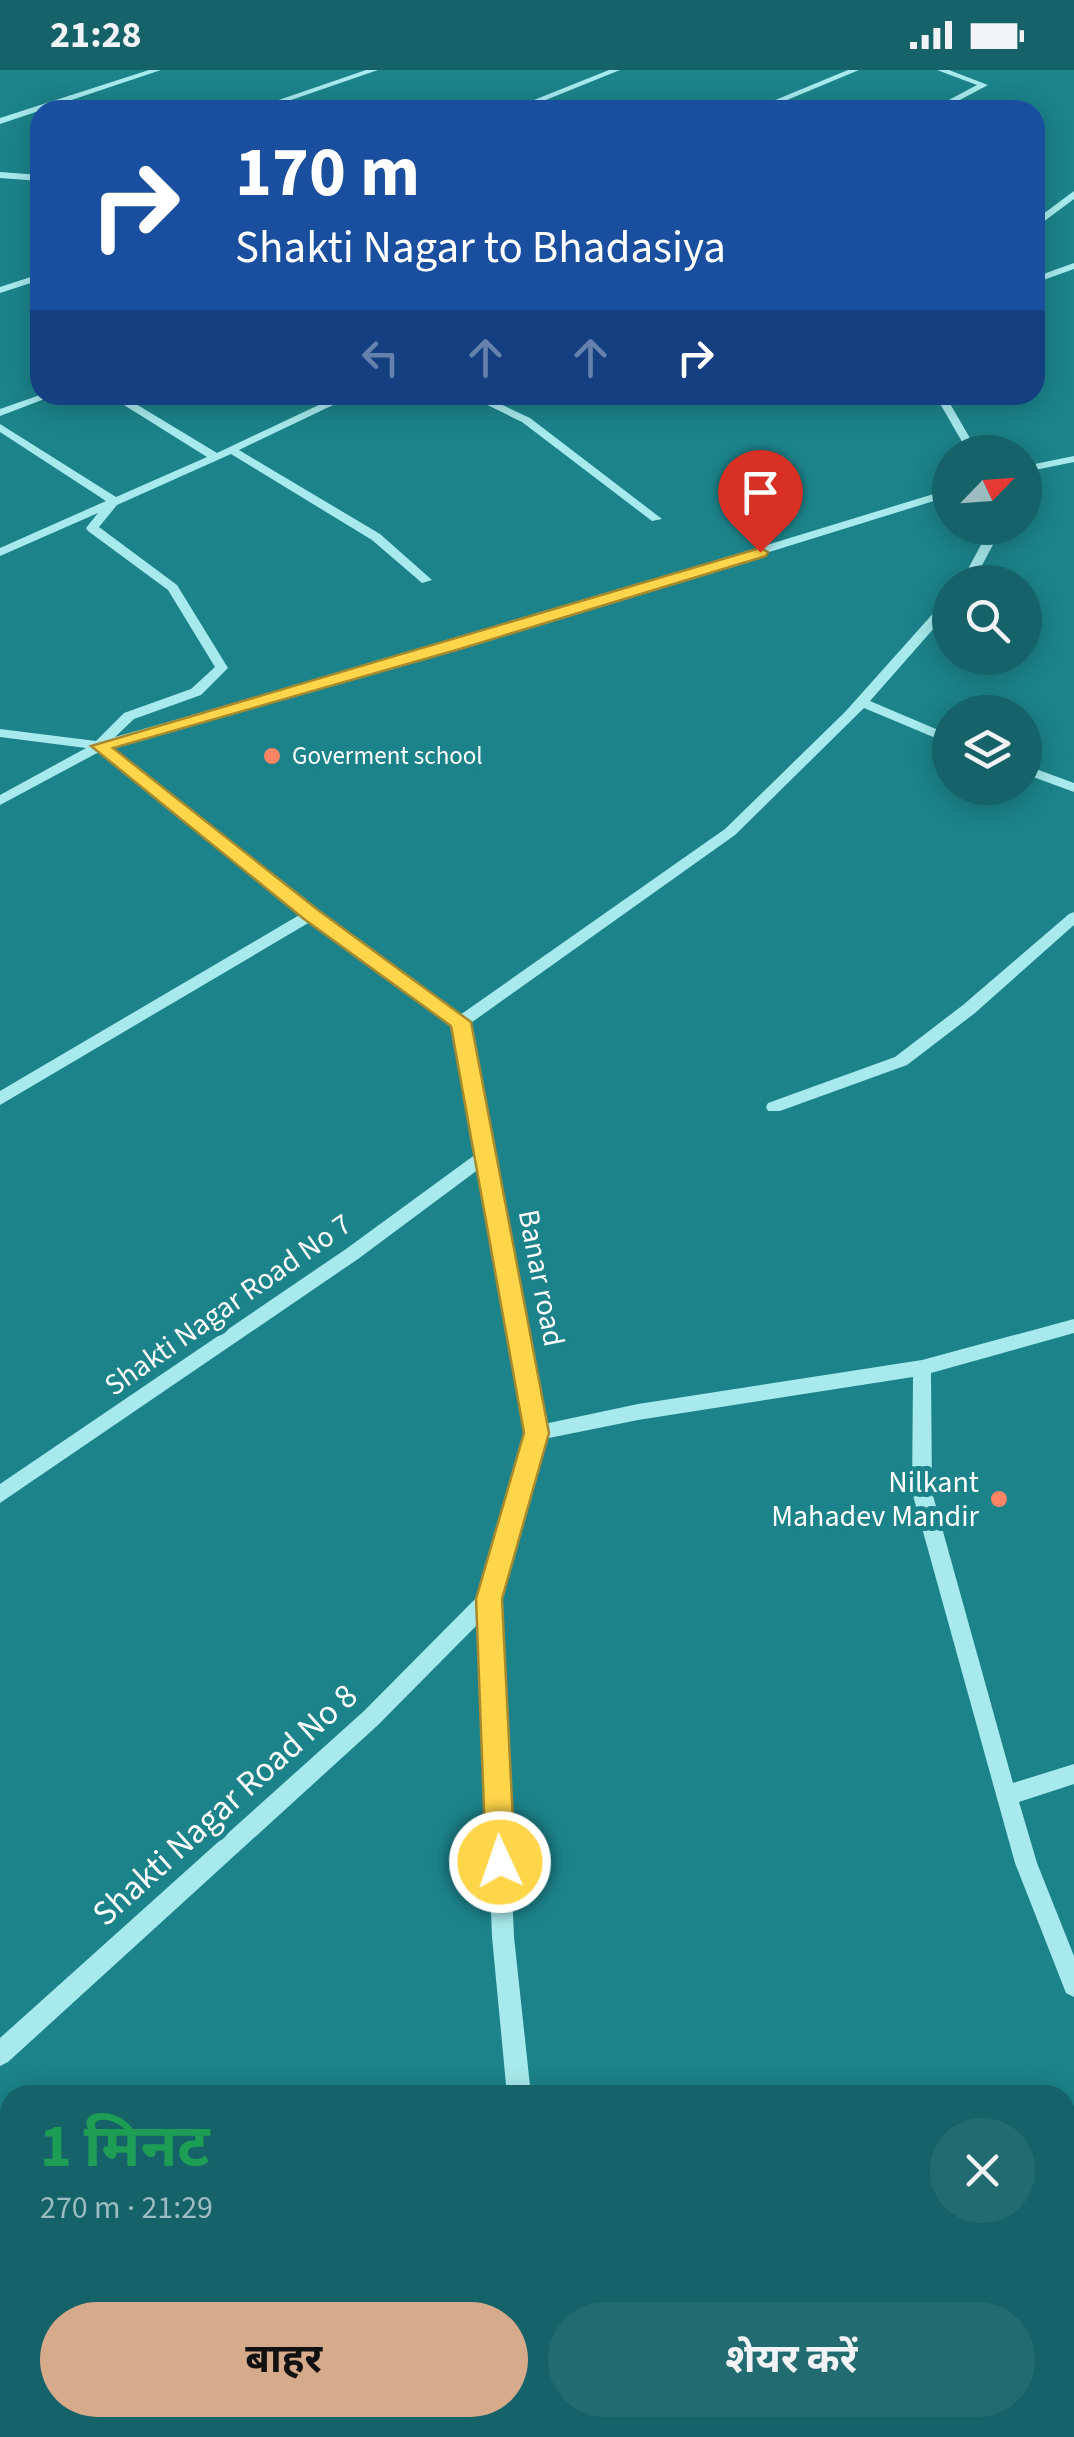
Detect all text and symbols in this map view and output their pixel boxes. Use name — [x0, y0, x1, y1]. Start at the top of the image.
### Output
text: 21:28 — [50, 8, 142, 62]
text: 170 m — [235, 123, 420, 223]
icon: right — [70, 140, 200, 270]
text: Shakti Nagar to Bhadasiya — [235, 216, 726, 280]
icon: left — [353, 330, 408, 385]
icon: ahead — [458, 330, 513, 385]
icon: ahead — [563, 330, 618, 385]
icon: right — [668, 330, 723, 385]
north arrow — [932, 435, 1042, 545]
map controls — [932, 435, 1042, 805]
pin — [718, 450, 803, 553]
icon: arrive — [733, 465, 788, 520]
button: search — [932, 565, 1042, 675]
button: layers — [932, 695, 1042, 805]
place label: Goverment school — [292, 738, 483, 774]
marker: Goverment school — [261, 745, 283, 767]
street label: Shakti Nagar Road No 7 — [96, 1203, 360, 1407]
street label: Banar road — [507, 1206, 575, 1350]
place label: Nilkant Mahadev Mandir — [771, 1461, 980, 1538]
marker: Nilkant Mahadev Mandir — [988, 1488, 1010, 1510]
street label: Shakti Nagar Road No 8 — [81, 1672, 369, 1938]
position arrow — [448, 1810, 552, 1914]
text: 1 मिनट — [40, 2105, 210, 2190]
button: close — [930, 2118, 1035, 2223]
text: 270 m · 21:29 — [40, 2185, 213, 2231]
button: बाहर — [40, 2302, 528, 2417]
button: शेयर करें — [548, 2302, 1035, 2417]

